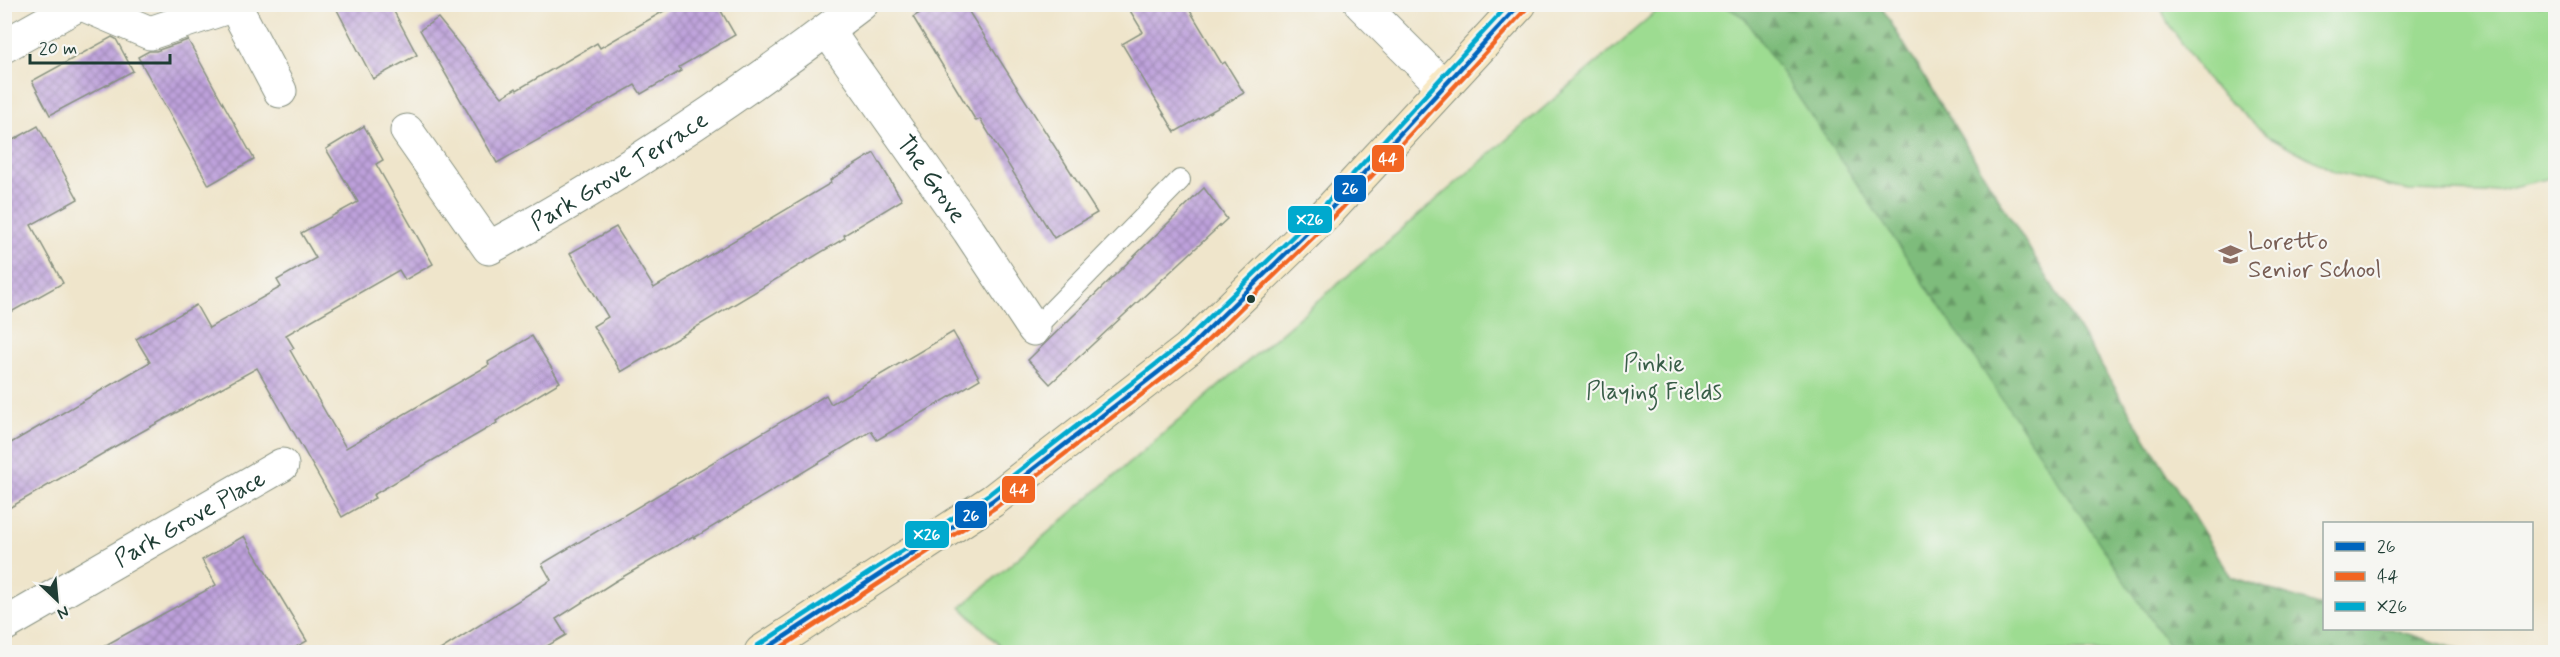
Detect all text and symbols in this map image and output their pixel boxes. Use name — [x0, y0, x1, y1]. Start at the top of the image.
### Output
scale bar — [30, 27, 170, 65]
text: 20 m — [39, 37, 77, 61]
street label: Park Grove Terrace — [525, 105, 714, 239]
street label: The Grove — [889, 129, 973, 230]
line badge: 44 — [1371, 144, 1405, 173]
text: 44 — [1378, 149, 1398, 170]
line badge: 26 — [1333, 174, 1367, 203]
text: 26 — [1342, 179, 1358, 200]
line badge: X26 — [1287, 205, 1333, 234]
text: X26 — [1297, 210, 1324, 231]
place label: Loretto Senior School — [2248, 227, 2381, 286]
school or university icon: Loretto Senior School — [2217, 242, 2243, 268]
unlabelled marker — [1245, 293, 1257, 305]
park label: Pinkie Playing Fields — [1586, 349, 1722, 411]
street label: Park Grove Place — [109, 464, 271, 575]
line badge: 44 — [1001, 475, 1036, 504]
text: 44 — [1009, 480, 1029, 501]
line badge: 26 — [954, 500, 988, 529]
text: 26 — [963, 506, 979, 527]
line badge: X26 — [904, 520, 950, 549]
legend — [2323, 522, 2533, 630]
text: X26 — [914, 525, 941, 546]
text: 26 — [2377, 535, 2396, 559]
text: 44 — [2377, 565, 2398, 589]
north arrow — [27, 570, 87, 630]
text: X26 — [2377, 595, 2407, 619]
text: N — [54, 600, 72, 624]

